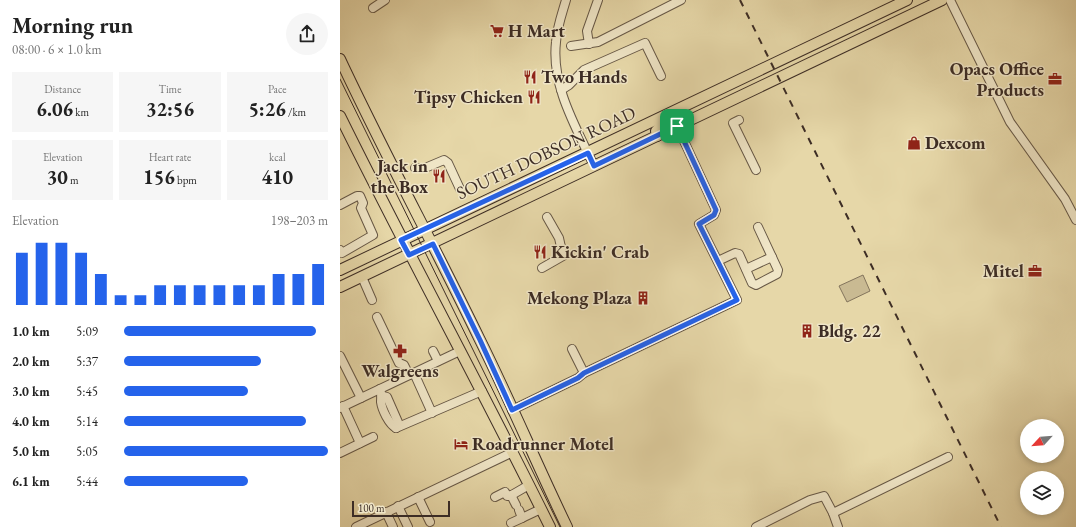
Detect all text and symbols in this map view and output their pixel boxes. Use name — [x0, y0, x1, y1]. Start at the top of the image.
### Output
text: Morning run — [12, 11, 133, 40]
button: share — [286, 13, 328, 55]
place label: H Mart — [508, 19, 565, 42]
supermarket icon: H Mart — [489, 23, 505, 39]
text: 08:00 · 6 × 1.0 km — [12, 41, 102, 58]
place label: Opacs Office Products — [950, 57, 1044, 101]
place label: Two Hands — [541, 65, 627, 88]
restaurant icon: Two Hands — [522, 69, 538, 85]
office icon: Opacs Office Products — [1047, 71, 1063, 87]
text: Distance — [44, 82, 81, 96]
text: Time — [159, 82, 181, 96]
text: Pace — [268, 82, 287, 96]
place label: Tipsy Chicken — [414, 85, 523, 108]
restaurant icon: Tipsy Chicken — [526, 89, 542, 105]
text: 6.06 — [36, 96, 73, 122]
text: 32:56 — [146, 96, 194, 122]
text: 5:26 — [248, 96, 286, 122]
street label: SOUTH DOBSON ROAD — [452, 101, 639, 204]
text: km — [73, 105, 89, 119]
text: /km — [286, 105, 306, 119]
pin — [660, 109, 694, 143]
icon: arrive — [666, 115, 688, 137]
place label: Dexcom — [925, 131, 986, 154]
shop icon: Dexcom — [906, 135, 922, 151]
text: Elevation — [43, 150, 82, 164]
text: Heart rate — [149, 150, 191, 164]
text: kcal — [269, 150, 286, 164]
place label: Jack in the Box — [370, 154, 428, 198]
text: 30 — [47, 164, 68, 190]
text: 156 — [143, 164, 175, 190]
text: 410 — [261, 164, 293, 190]
restaurant icon: Jack in the Box — [431, 168, 447, 184]
text: m — [68, 173, 79, 187]
text: bpm — [175, 173, 197, 187]
text: Elevation — [12, 212, 59, 229]
text: 198–203 m — [271, 212, 328, 229]
place label: Kickin' Crab — [551, 240, 649, 263]
restaurant icon: Kickin' Crab — [532, 244, 548, 260]
place label: Mitel — [983, 259, 1024, 282]
office icon: Mitel — [1027, 263, 1043, 279]
place label: Mekong Plaza — [527, 286, 632, 309]
building icon: Mekong Plaza — [635, 290, 651, 306]
place label: Bldg. 22 — [818, 319, 881, 342]
text: 1.0 km — [12, 323, 50, 340]
text: 5:09 — [76, 323, 98, 340]
building icon: Bldg. 22 — [799, 323, 815, 339]
pharmacy icon: Walgreens — [392, 343, 408, 359]
text: 2.0 km — [12, 353, 50, 370]
text: 5:37 — [76, 353, 98, 370]
place label: Walgreens — [361, 359, 439, 382]
text: 3.0 km — [12, 383, 50, 400]
text: 5:45 — [76, 383, 98, 400]
text: 4.0 km — [12, 413, 50, 430]
text: 5:14 — [76, 413, 98, 430]
north arrow — [1020, 419, 1064, 463]
map controls — [1020, 419, 1064, 515]
place label: Roadrunner Motel — [472, 432, 614, 455]
hotel icon: Roadrunner Motel — [453, 436, 469, 452]
text: 5.0 km — [12, 443, 50, 460]
text: 5:05 — [76, 443, 98, 460]
button: layers — [1020, 471, 1064, 515]
text: 6.1 km — [12, 473, 50, 490]
text: 5:44 — [76, 473, 98, 490]
scale bar — [352, 499, 450, 518]
text: 100 m — [358, 501, 385, 515]

